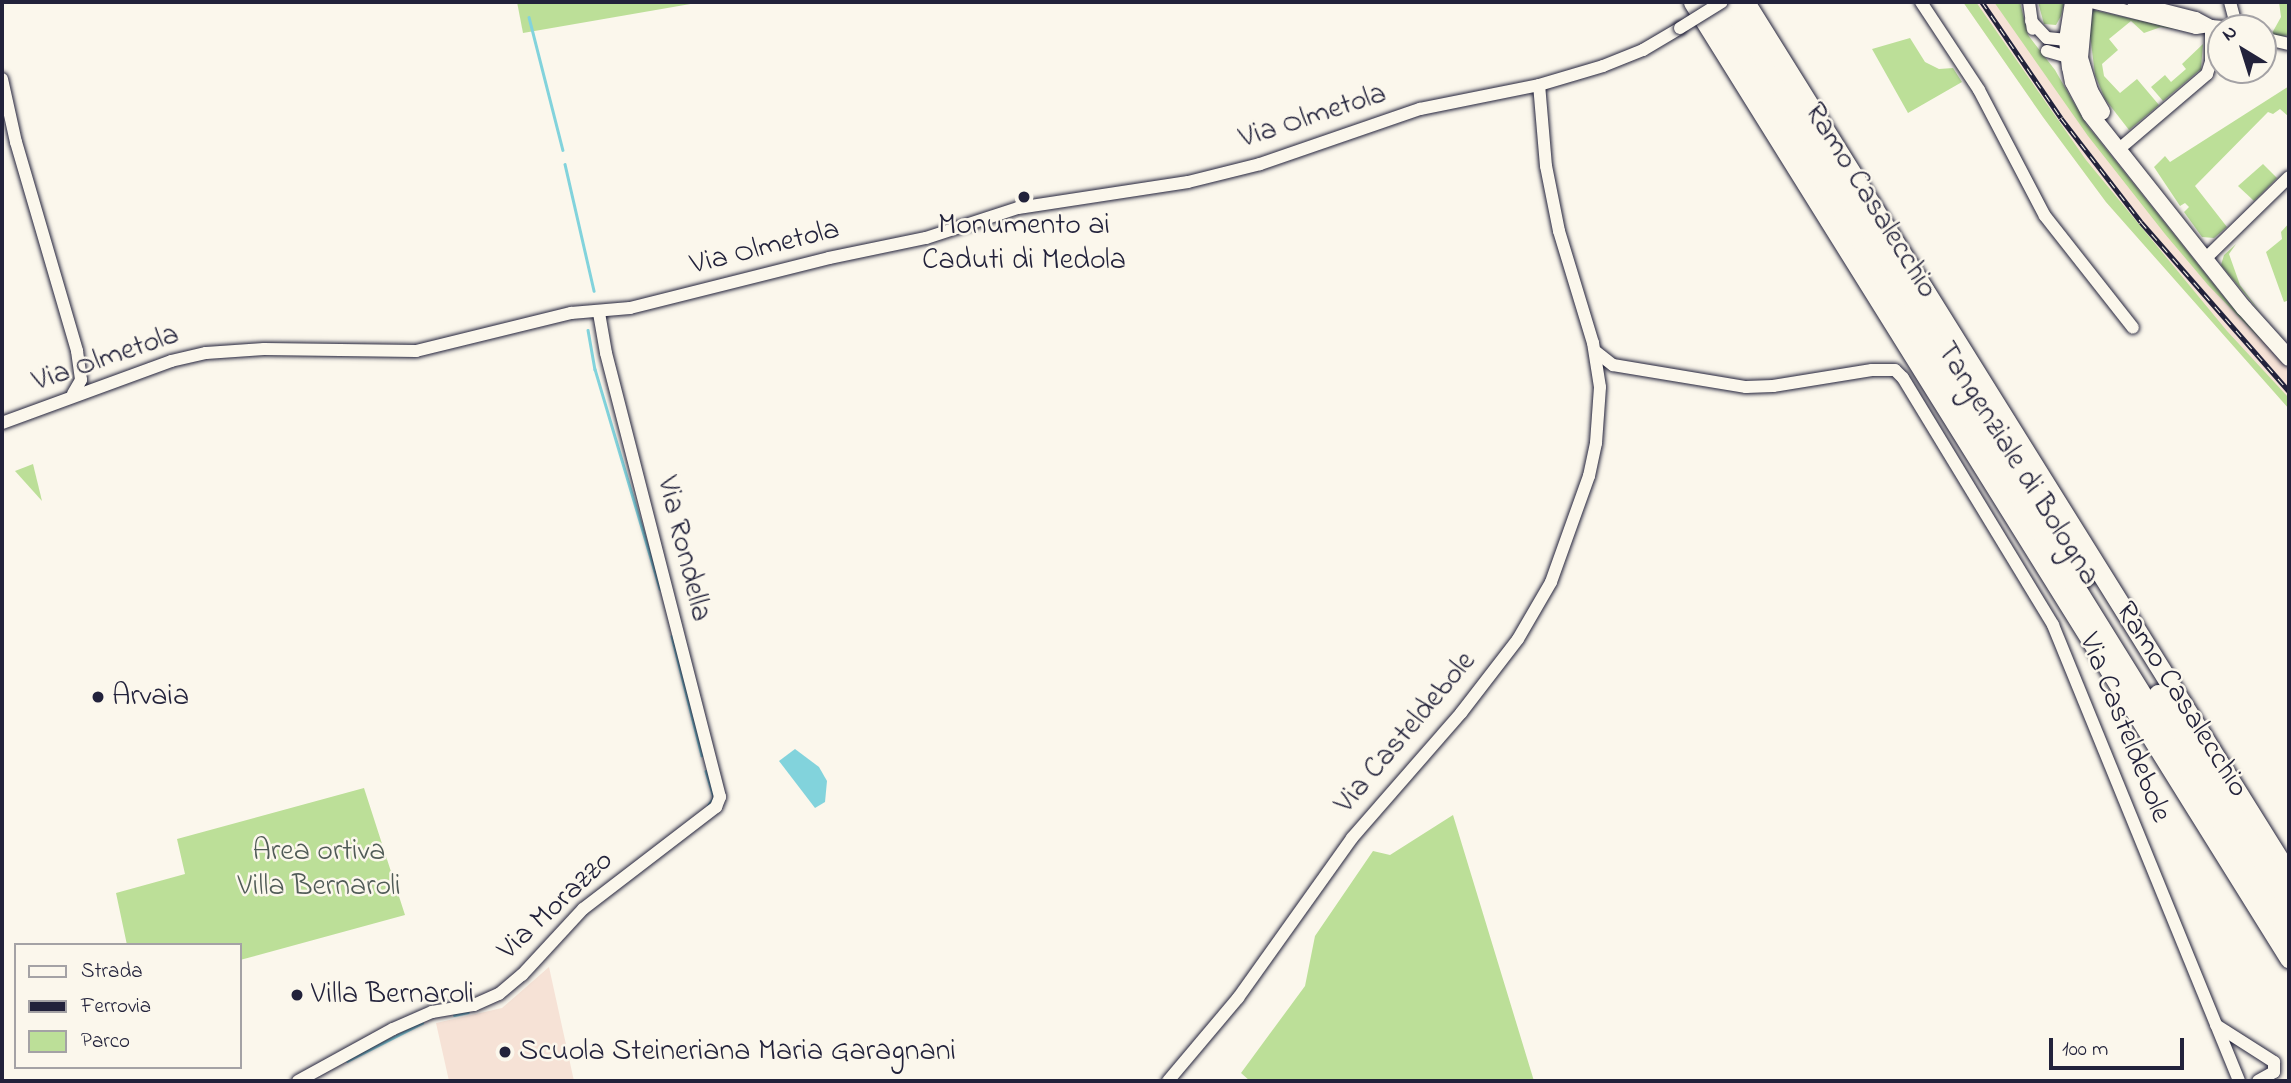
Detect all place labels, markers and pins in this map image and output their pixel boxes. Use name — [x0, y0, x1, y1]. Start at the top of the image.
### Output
marker: Monumento ai Caduti di Medola — [1016, 189, 1032, 205]
place label: Monumento ai Caduti di Medola — [922, 208, 1126, 278]
place label: Arvaia — [112, 679, 189, 715]
marker: Arvaia — [90, 689, 106, 705]
place label: Villa Bernaroli — [311, 977, 474, 1013]
marker: Villa Bernaroli — [289, 987, 305, 1003]
place label: Scuola Steineriana Maria Garagnani — [519, 1034, 956, 1070]
marker: Scuola Steineriana Maria Garagnani — [497, 1044, 513, 1060]

